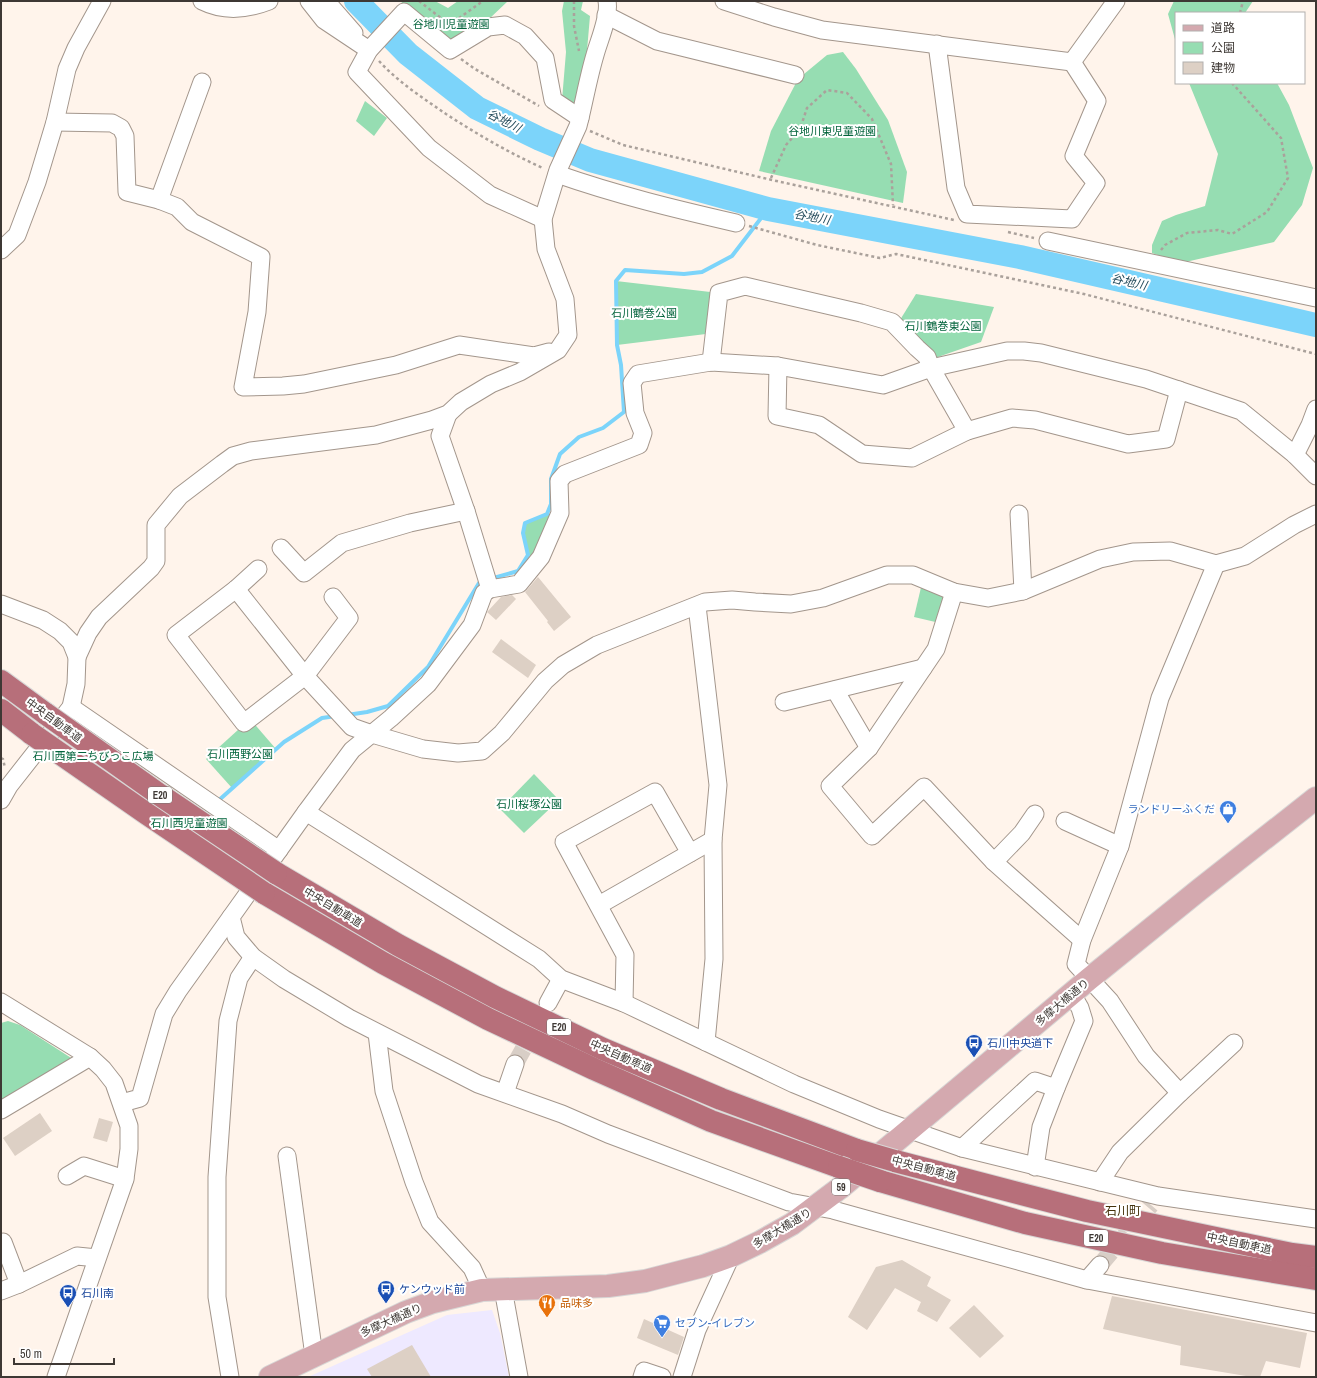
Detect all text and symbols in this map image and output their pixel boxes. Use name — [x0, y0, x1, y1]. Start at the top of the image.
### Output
legend — [1175, 12, 1305, 84]
park label: 谷地川児童遊園 — [413, 17, 490, 31]
text: 道路 — [1211, 20, 1235, 36]
text: 公園 — [1211, 40, 1235, 56]
text: 建物 — [1211, 60, 1235, 76]
water label: 谷地川 — [484, 106, 525, 137]
park label: 谷地川東児童遊園 — [788, 124, 876, 138]
water label: 谷地川 — [793, 206, 833, 229]
water label: 谷地川 — [1110, 270, 1150, 294]
park label: 石川鶴巻公園 — [611, 306, 677, 320]
park label: 石川鶴巻東公園 — [905, 319, 982, 333]
street label: 中央自動車道 — [23, 695, 85, 745]
park label: 石川西野公園 — [207, 747, 273, 761]
park label: 石川西第二ちびっこ広場 — [33, 749, 154, 763]
road number: E20 — [148, 787, 172, 803]
park label: 石川桜塚公園 — [496, 797, 562, 811]
shop icon: ランドリーふくだ — [1218, 799, 1238, 824]
place label: ランドリーふくだ — [1127, 802, 1215, 816]
park label: 石川西児童遊園 — [151, 816, 228, 830]
street label: 中央自動車道 — [301, 884, 365, 930]
street label: 多摩大橋通り — [1032, 975, 1092, 1029]
road number: E20 — [547, 1019, 571, 1035]
bus stop icon: 石川中央道下 — [964, 1033, 984, 1058]
street label: 中央自動車道 — [588, 1036, 654, 1076]
place label: 石川中央道下 — [987, 1036, 1053, 1050]
street label: 中央自動車道 — [890, 1153, 958, 1183]
road number: 59 — [832, 1179, 850, 1195]
district label: 石川町 — [1105, 1203, 1141, 1219]
street label: 多摩大橋通り — [750, 1205, 814, 1251]
street label: 中央自動車道 — [1205, 1229, 1273, 1257]
road number: E20 — [1084, 1230, 1108, 1246]
bus stop icon: ケンウッド前 — [376, 1279, 396, 1304]
place label: ケンウッド前 — [399, 1282, 465, 1296]
bus stop icon: 石川南 — [58, 1283, 78, 1308]
place label: 石川南 — [81, 1286, 114, 1300]
restaurant icon: 品味多 — [537, 1293, 557, 1318]
place label: 品味多 — [560, 1296, 593, 1310]
street label: 多摩大橋通り — [358, 1300, 424, 1340]
supermarket icon: セブン-イレブン — [652, 1313, 672, 1338]
place label: セブン-イレブン — [675, 1316, 755, 1330]
scale bar — [14, 1340, 114, 1366]
text: 50 m — [20, 1346, 42, 1362]

